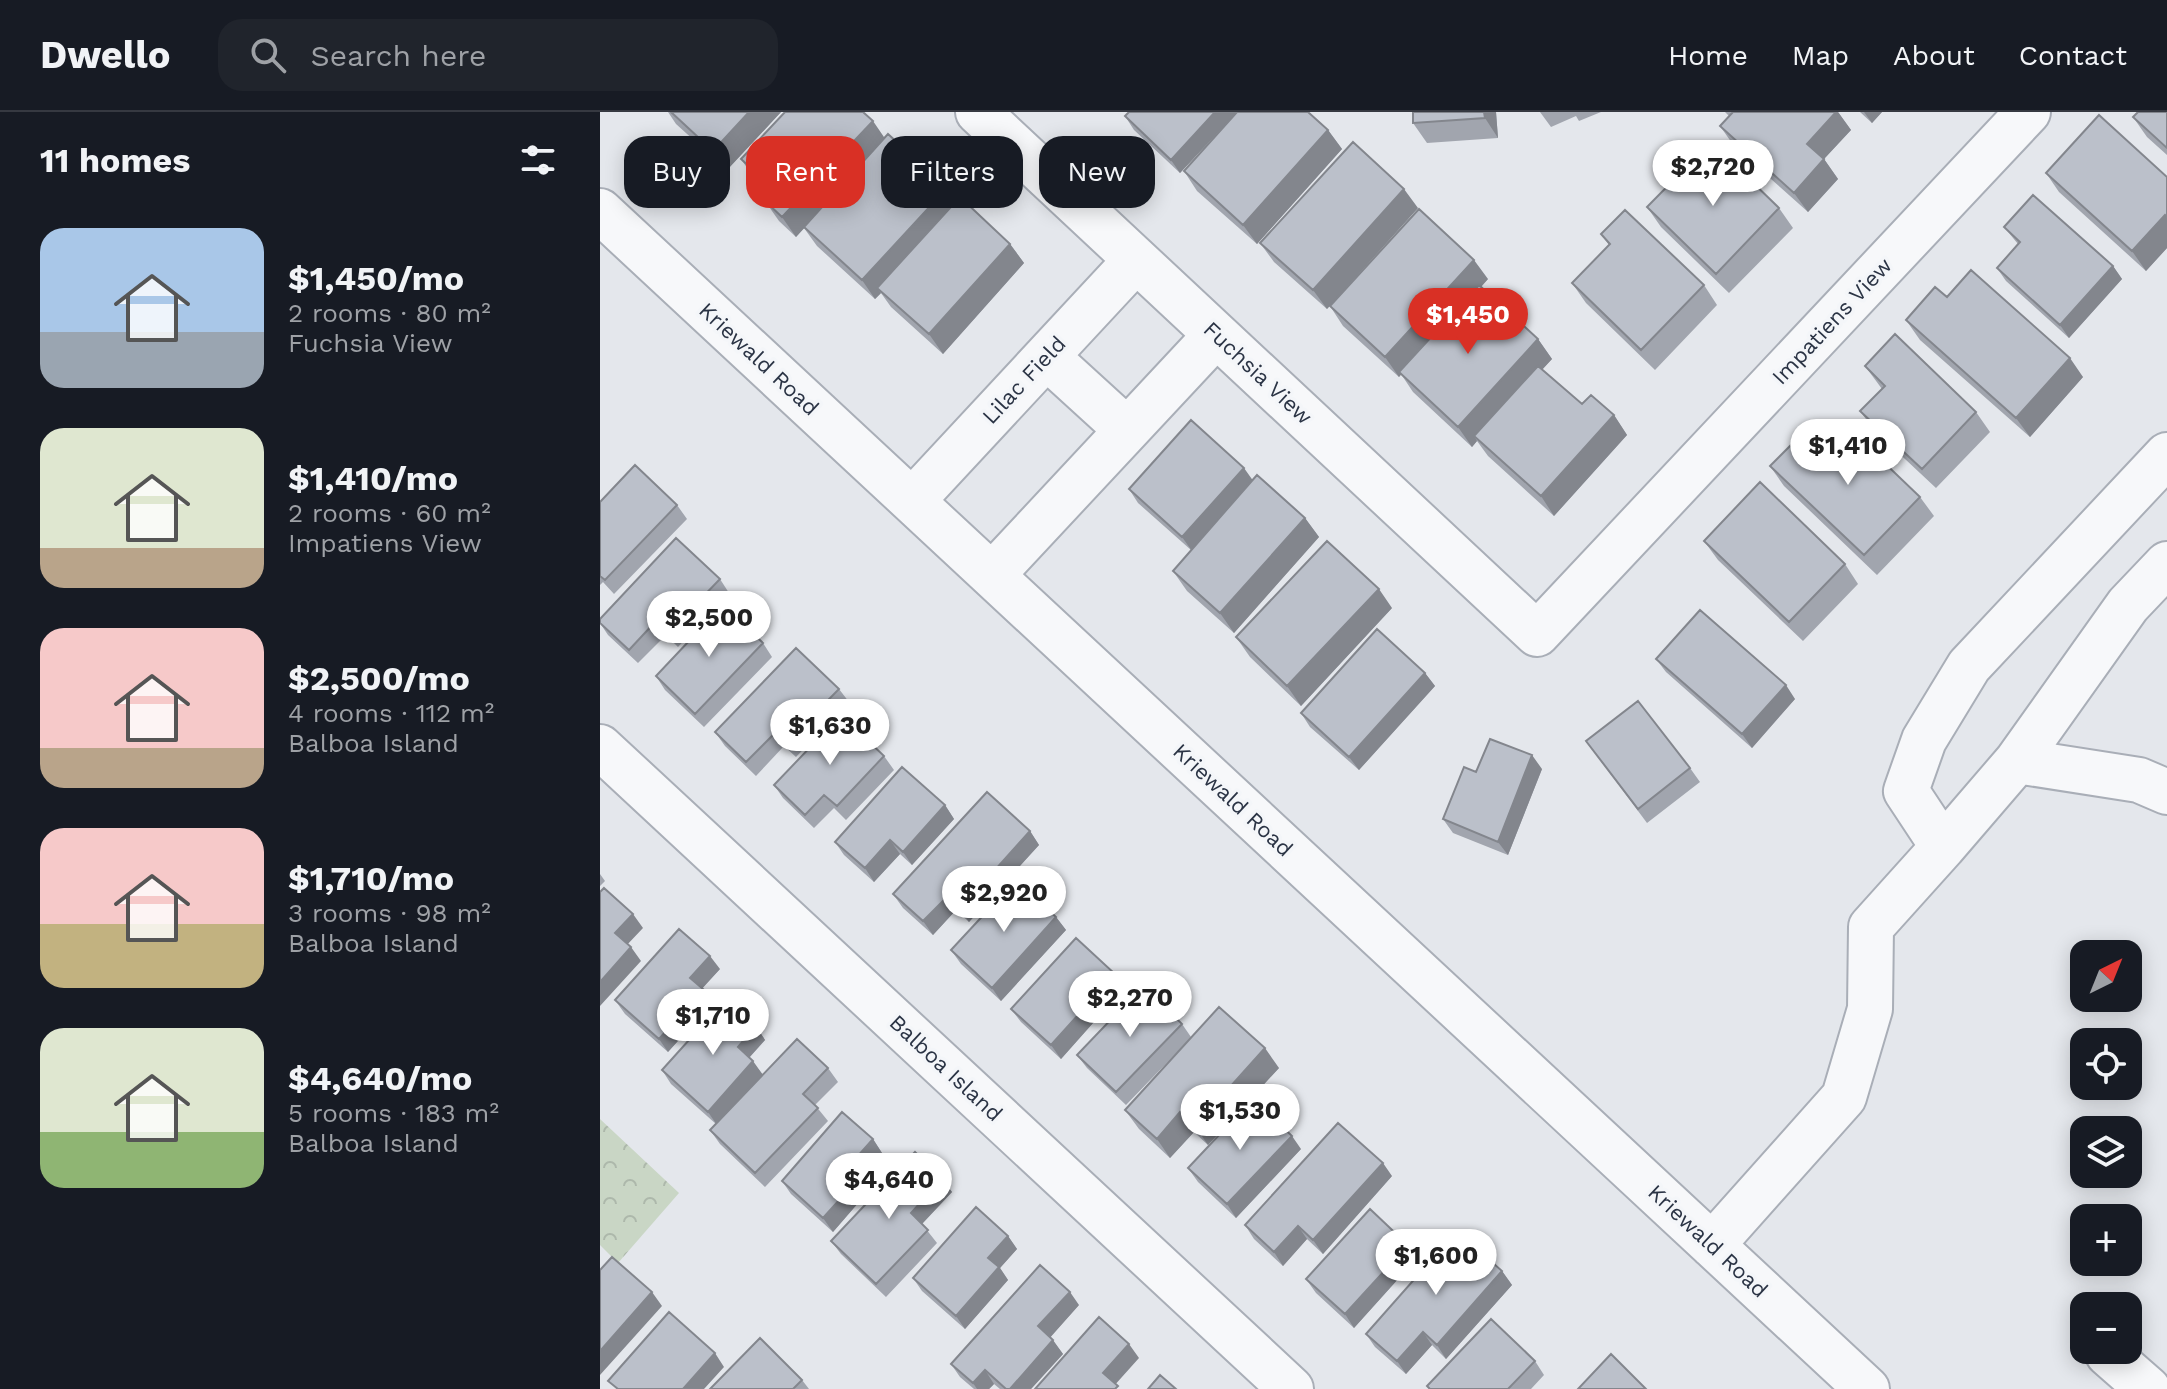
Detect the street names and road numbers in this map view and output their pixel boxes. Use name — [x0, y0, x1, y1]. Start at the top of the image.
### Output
street label: Impatiens View — [1767, 253, 1897, 389]
street label: Kriewald Road — [694, 297, 824, 421]
street label: Fuchsia View — [1199, 316, 1317, 430]
street label: Lilac Field — [977, 331, 1071, 429]
street label: Kriewald Road — [1168, 738, 1298, 862]
street label: Balboa Island — [885, 1010, 1007, 1126]
street label: Kriewald Road — [1643, 1179, 1773, 1303]

